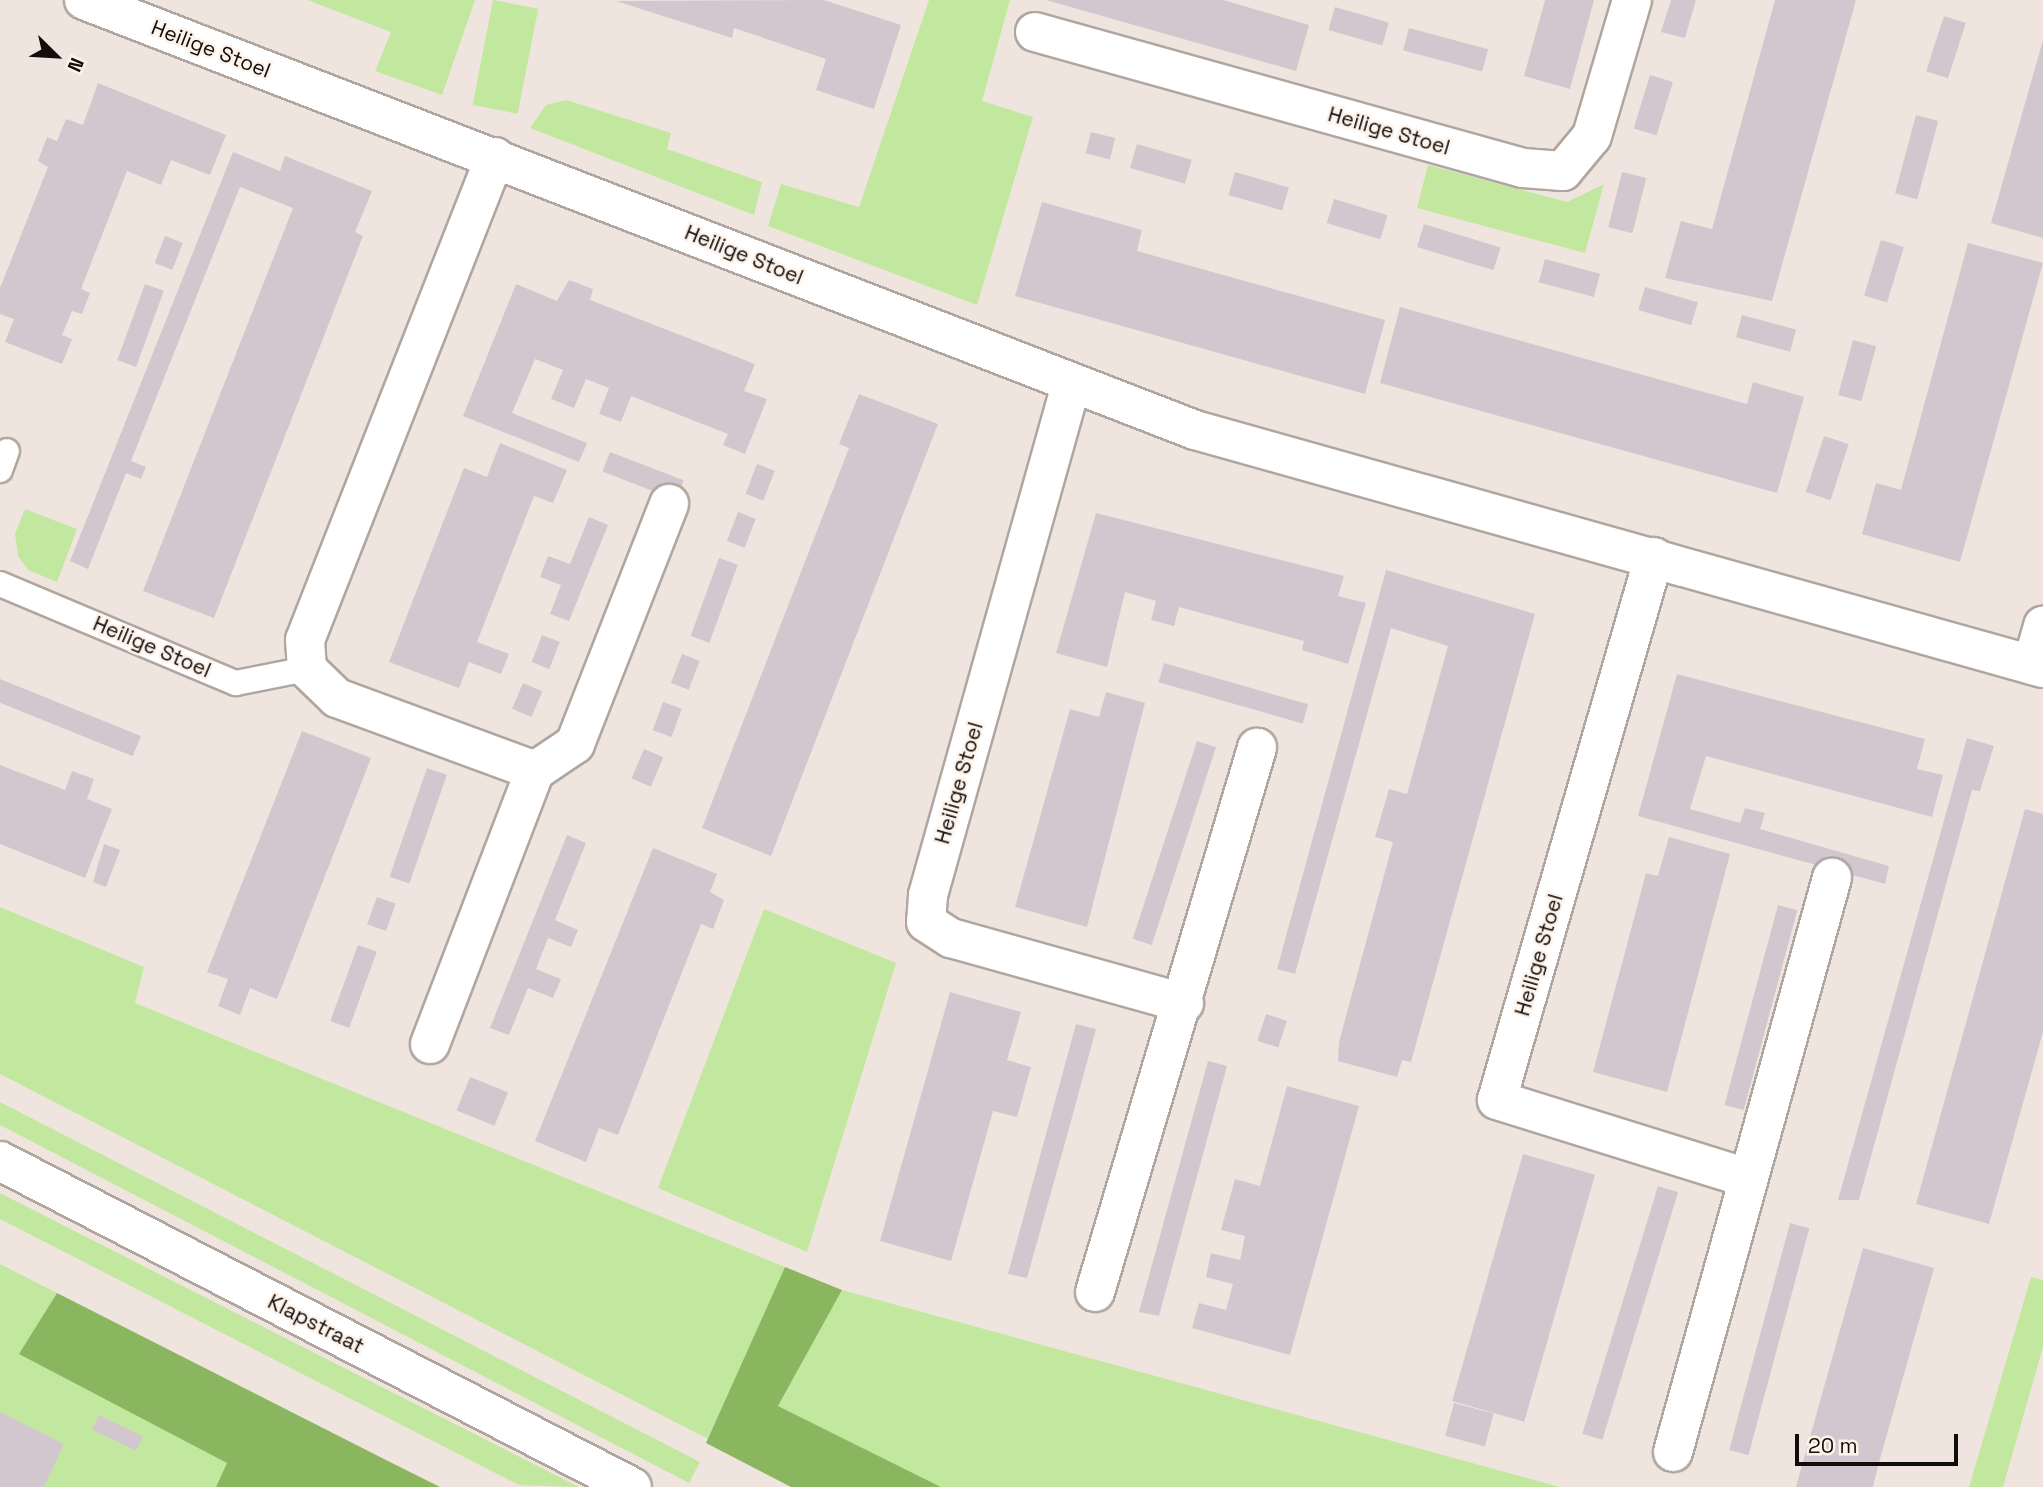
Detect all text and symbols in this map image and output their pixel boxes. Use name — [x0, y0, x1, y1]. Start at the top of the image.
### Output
street label: Heilige Stoel — [148, 15, 274, 83]
north arrow — [21, 21, 91, 91]
text: N — [62, 54, 90, 76]
street label: Heilige Stoel — [1325, 102, 1453, 160]
street label: Heilige Stoel — [681, 220, 807, 290]
street label: Heilige Stoel — [89, 611, 215, 683]
street label: Heilige Stoel — [930, 719, 988, 847]
street label: Heilige Stoel — [1510, 891, 1568, 1019]
street label: Klapstraat — [264, 1289, 368, 1359]
scale bar — [1798, 1420, 1961, 1464]
text: 20 m — [1808, 1432, 1858, 1459]

